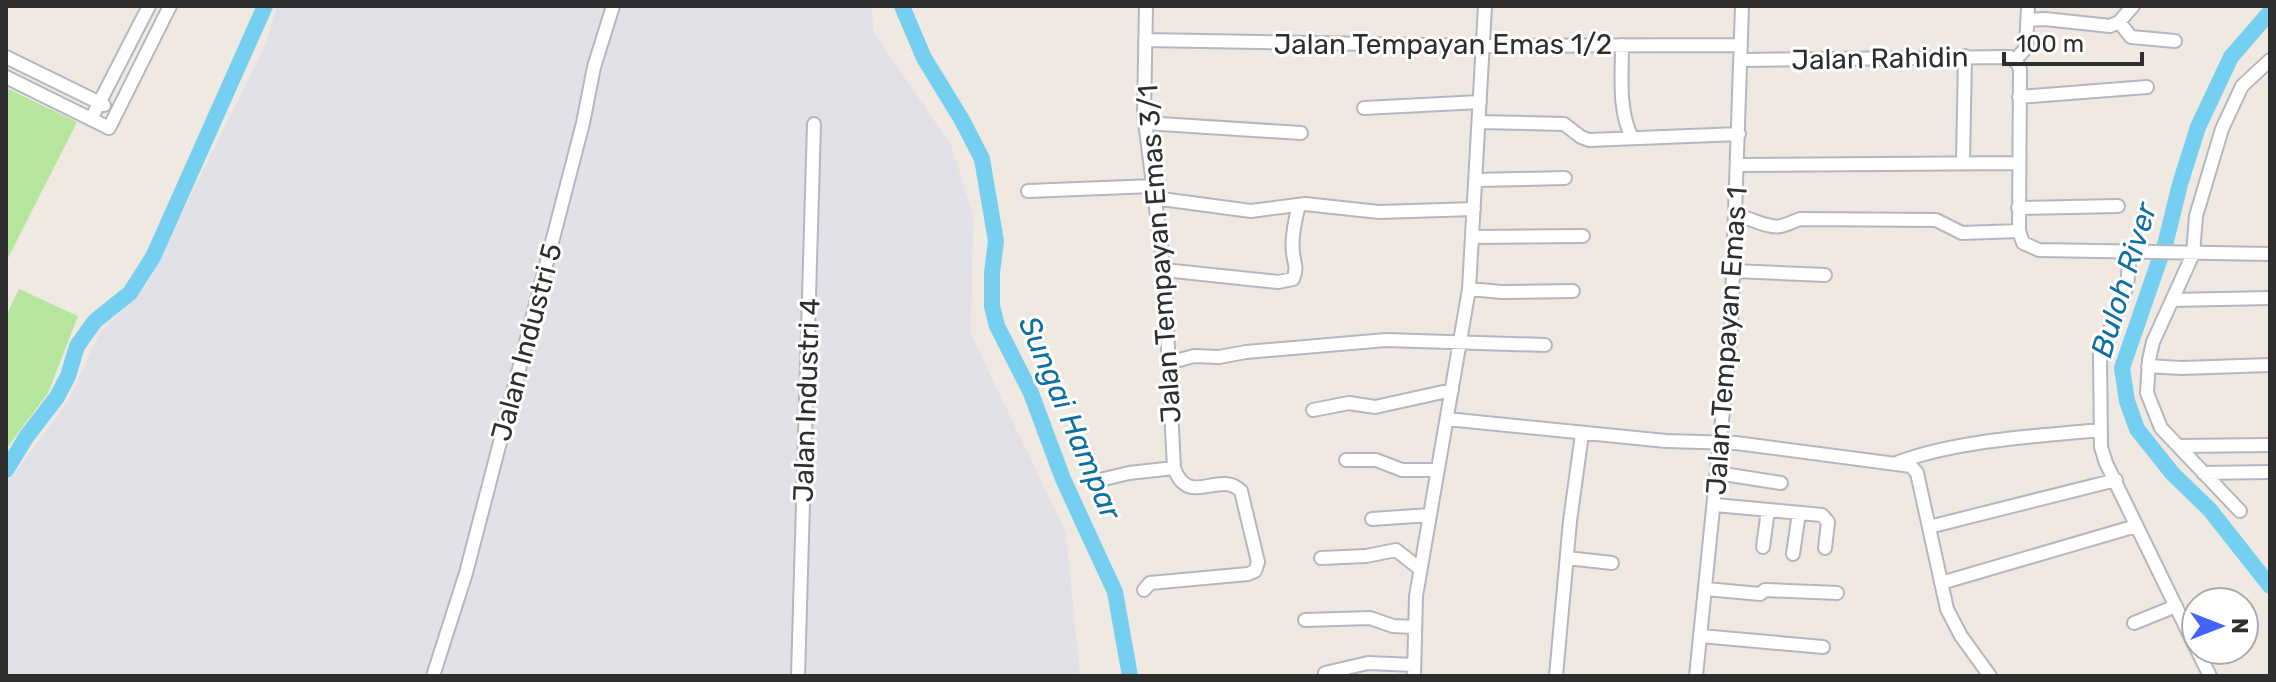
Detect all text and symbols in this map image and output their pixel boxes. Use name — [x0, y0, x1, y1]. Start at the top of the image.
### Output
scale bar — [2004, 16, 2142, 66]
street label: Jalan Tempayan Emas 1/2 — [1274, 28, 1612, 61]
text: 100 m — [2016, 30, 2084, 58]
street label: Jalan Rahidin — [1791, 40, 1969, 77]
street label: Jalan Tempayan Emas 3/1 — [1131, 84, 1188, 424]
street label: Jalan Tempayan Emas 1 — [1699, 186, 1754, 496]
water label: Buloh River — [2083, 197, 2165, 362]
street label: Jalan Industri 5 — [484, 240, 569, 445]
street label: Jalan Industri 4 — [786, 297, 827, 503]
water label: Sungai Hampar — [1011, 311, 1130, 527]
north arrow — [2180, 586, 2260, 666]
text: N — [2226, 618, 2253, 634]

